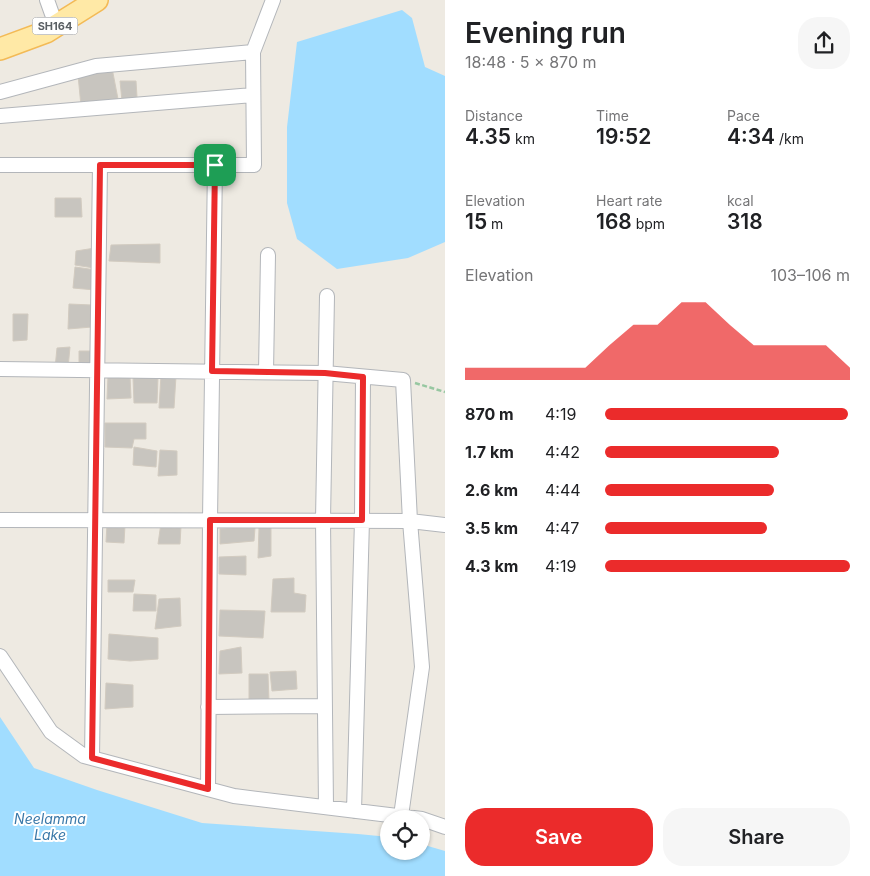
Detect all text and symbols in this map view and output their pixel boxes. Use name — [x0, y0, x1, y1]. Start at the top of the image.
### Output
text: Evening run — [465, 16, 626, 50]
button: share — [798, 17, 850, 69]
road number: SH164 — [32, 18, 78, 34]
text: 18:48 · 5 × 870 m — [465, 52, 596, 72]
text: Distance — [465, 107, 523, 124]
text: Time — [596, 107, 629, 124]
text: Pace — [727, 107, 760, 124]
text: 4.35 — [465, 124, 511, 149]
text: 19:52 — [596, 124, 651, 149]
text: 4:34 — [727, 124, 775, 149]
text: km — [511, 130, 535, 147]
text: /km — [775, 130, 804, 147]
pin — [194, 144, 236, 186]
icon: arrive — [201, 151, 229, 179]
text: Elevation — [465, 192, 525, 209]
text: Heart rate — [596, 192, 662, 209]
text: kcal — [727, 192, 754, 209]
text: 15 — [465, 209, 487, 234]
text: 168 — [596, 209, 632, 234]
text: 318 — [727, 209, 763, 234]
text: m — [487, 215, 503, 232]
text: bpm — [632, 215, 665, 232]
text: Elevation — [465, 265, 534, 285]
text: 103–106 m — [770, 265, 850, 285]
text: 870 m — [465, 404, 514, 424]
text: 4:19 — [545, 404, 576, 424]
text: 1.7 km — [465, 442, 514, 462]
text: 4:42 — [545, 442, 580, 462]
text: 2.6 km — [465, 480, 518, 500]
text: 4:44 — [545, 480, 581, 500]
text: 3.5 km — [465, 518, 518, 538]
text: 4:47 — [545, 518, 579, 538]
text: 4.3 km — [465, 556, 518, 576]
text: 4:19 — [545, 556, 576, 576]
button: Save — [465, 808, 653, 866]
button: Share — [663, 808, 850, 866]
water label: Neelamma Lake — [14, 810, 86, 843]
map controls — [380, 810, 430, 860]
button: locate — [380, 810, 430, 860]

